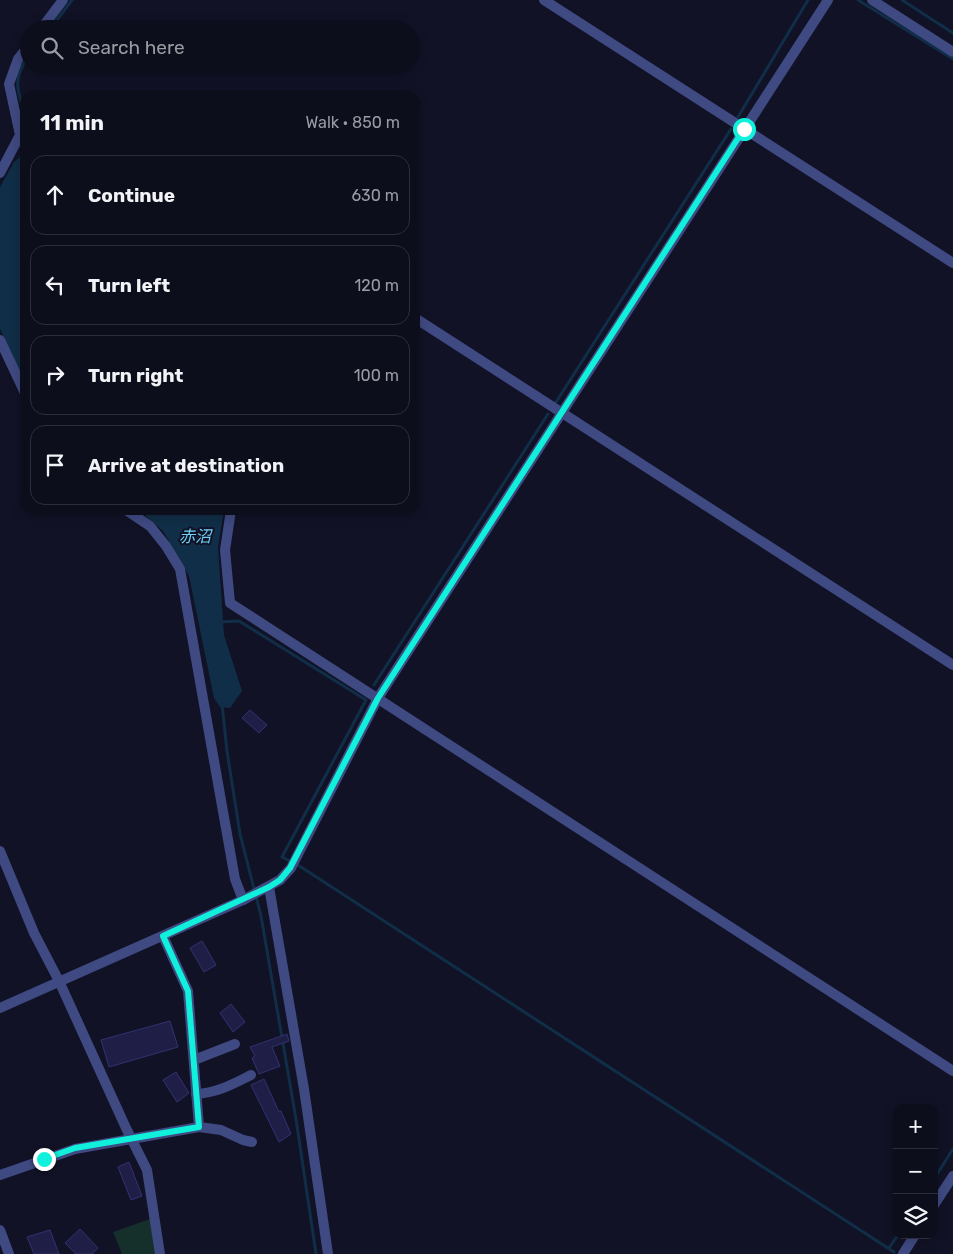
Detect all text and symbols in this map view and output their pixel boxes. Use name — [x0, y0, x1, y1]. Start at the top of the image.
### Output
search box — [20, 20, 420, 75]
icon: search — [38, 34, 66, 62]
text: Search here — [78, 36, 185, 59]
text: 11 min — [40, 110, 104, 135]
text: Walk · 850 m — [306, 113, 400, 132]
route start — [733, 118, 756, 141]
icon: ahead — [41, 181, 69, 209]
text: Continue — [88, 184, 175, 207]
text: 630 m — [351, 186, 399, 205]
icon: left — [41, 271, 69, 299]
text: Turn left — [88, 274, 170, 297]
text: 120 m — [354, 276, 399, 295]
icon: right — [41, 361, 69, 389]
text: Turn right — [88, 364, 183, 387]
text: 100 m — [354, 366, 399, 385]
icon: arrive — [41, 451, 69, 479]
text: Arrive at destination — [88, 454, 284, 477]
water label: 赤沼 — [179, 527, 213, 546]
map controls — [893, 1104, 938, 1239]
button: + — [893, 1104, 938, 1149]
route end — [33, 1148, 56, 1171]
button: − — [893, 1149, 938, 1194]
button: layers — [893, 1194, 938, 1239]

